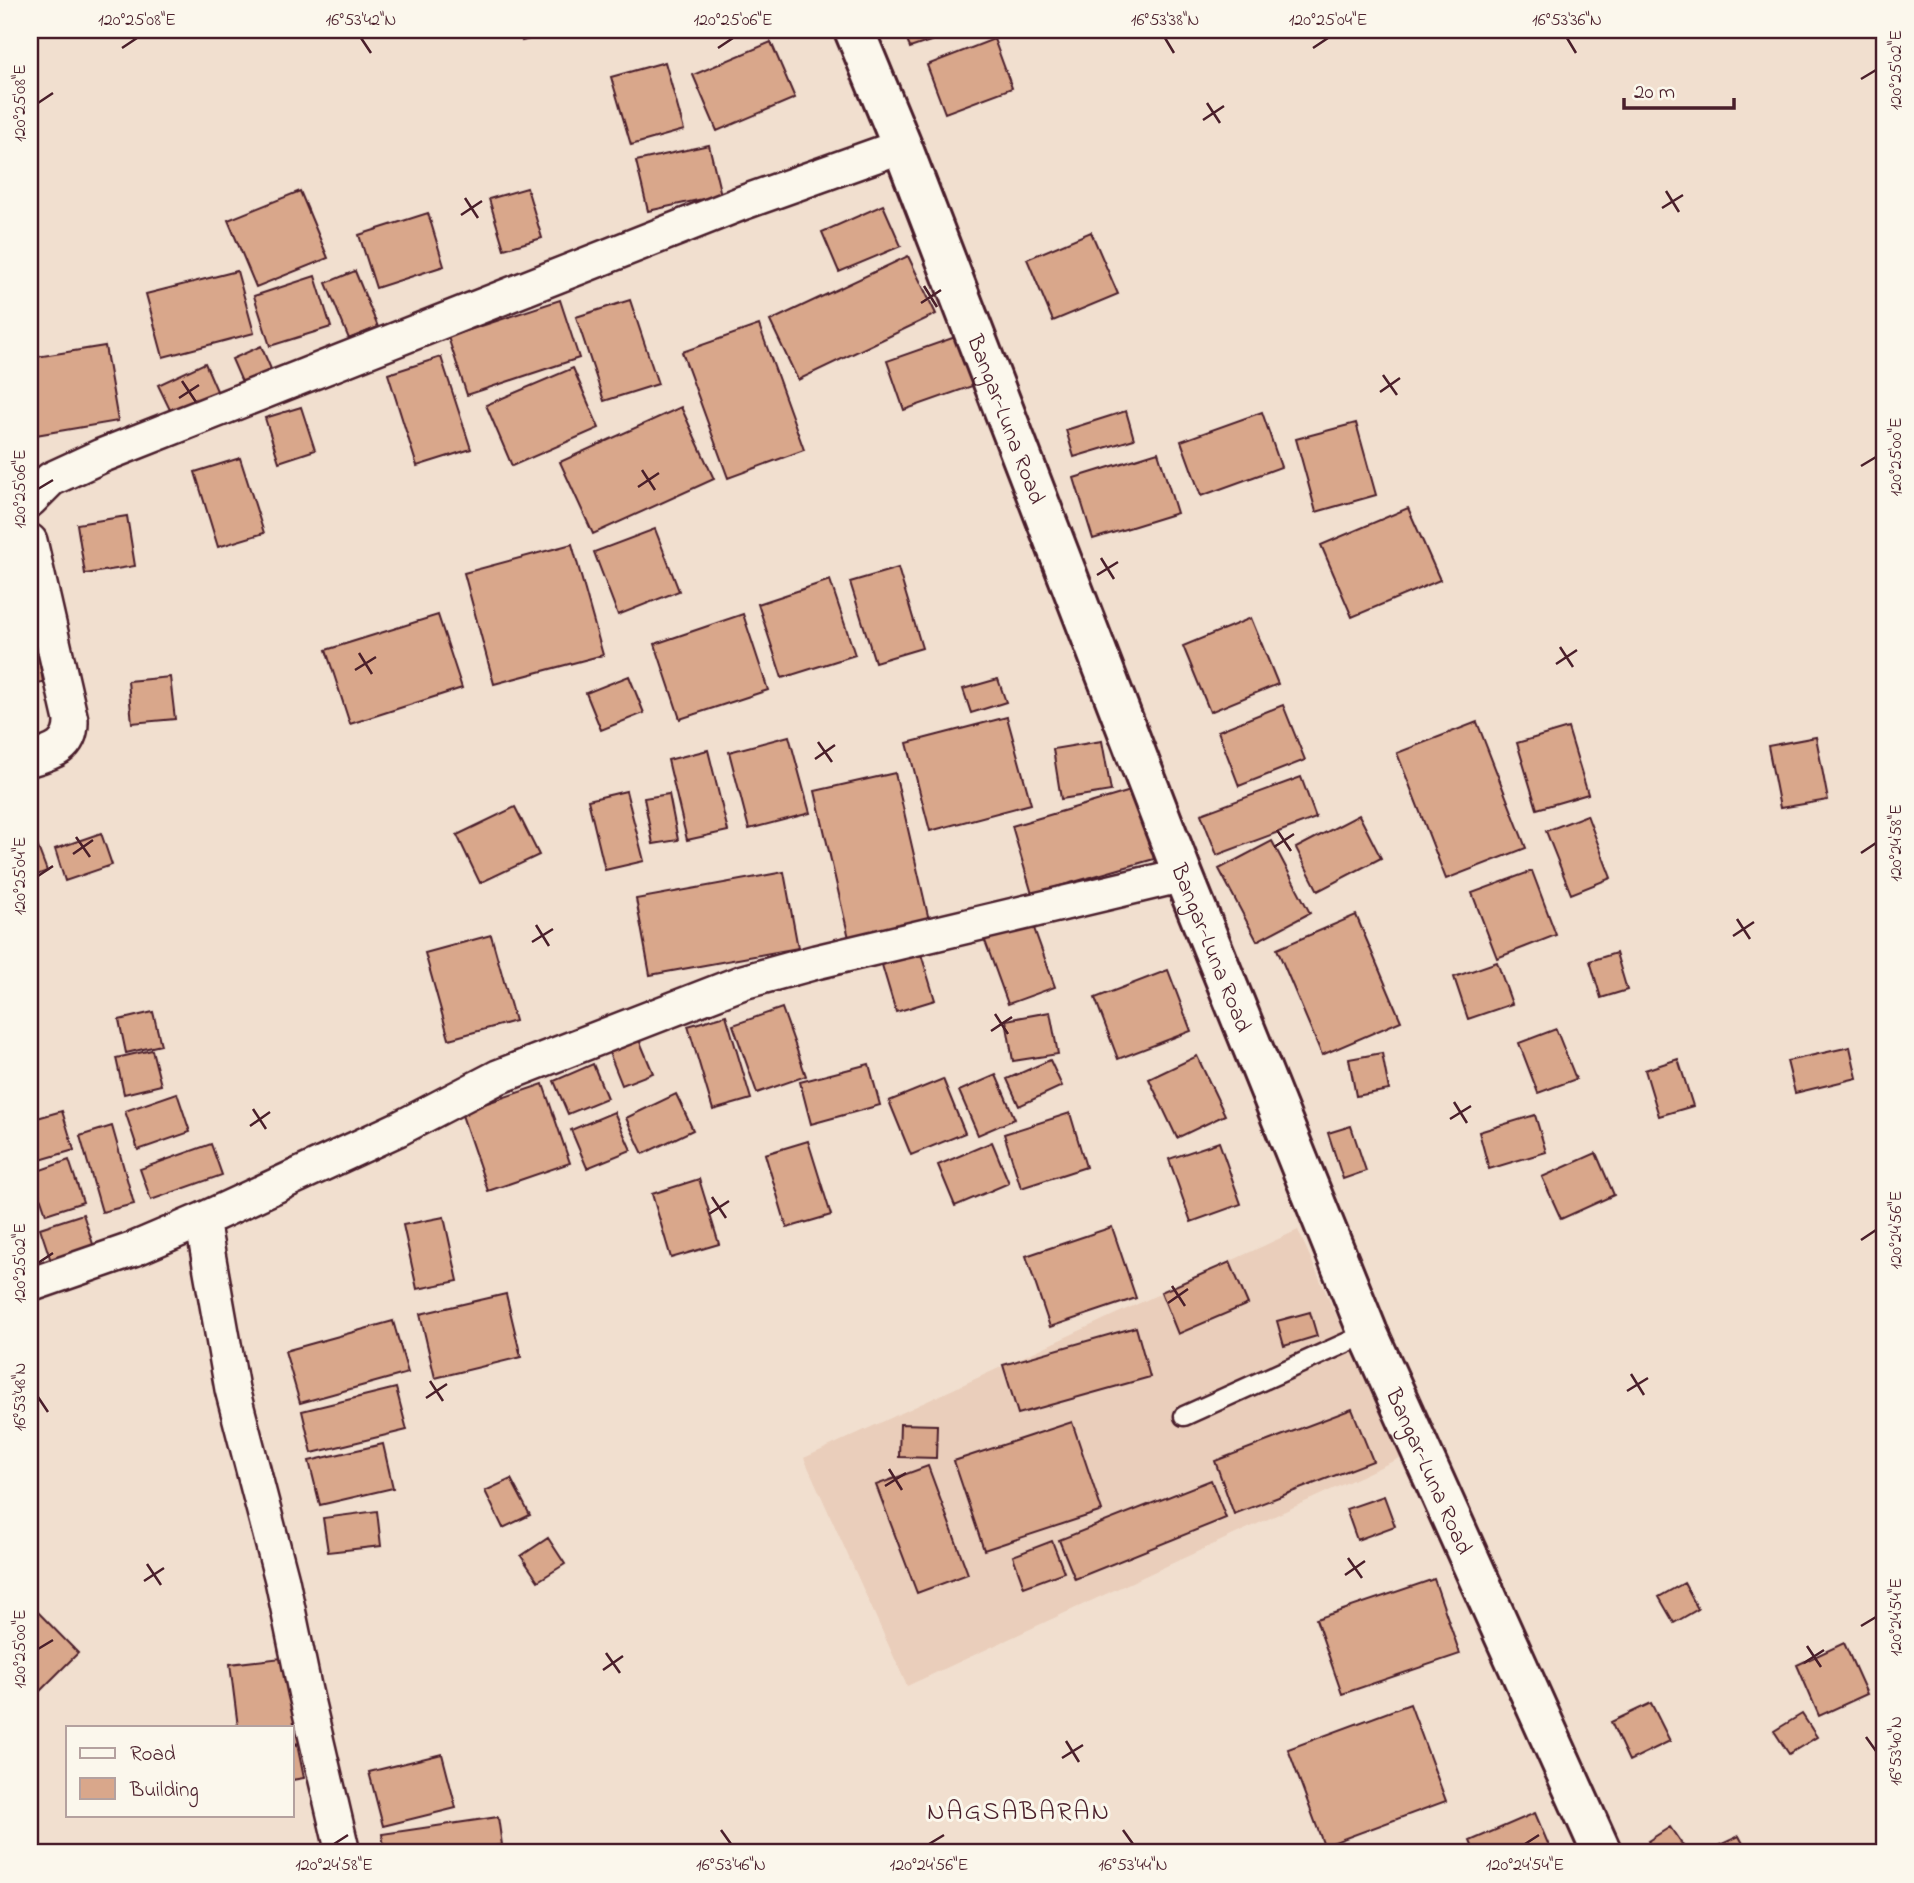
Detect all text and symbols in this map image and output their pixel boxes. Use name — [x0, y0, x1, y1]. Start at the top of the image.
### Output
text: 120°25'08"E — [98, 8, 176, 34]
text: 16°53'42"N — [326, 8, 396, 34]
text: 120°25'06"E — [693, 8, 773, 34]
text: 16°53'38"N — [1131, 8, 1199, 34]
text: 120°25'04"E — [1289, 8, 1367, 34]
text: 16°53'36"N — [1532, 8, 1602, 34]
text: 120°25'02"E — [1884, 30, 1910, 110]
text: 120°25'08"E — [8, 64, 34, 142]
scale bar — [1624, 66, 1734, 110]
text: 20 m — [1634, 78, 1675, 108]
street label: Bangar-Luna Road — [957, 329, 1052, 509]
text: 120°25'00"E — [1884, 417, 1910, 497]
text: 120°25'06"E — [8, 449, 34, 529]
text: 120°24'58"E — [1884, 804, 1910, 882]
text: 120°25'04"E — [8, 837, 34, 915]
street label: Bangar-Luna Road — [1161, 858, 1259, 1038]
text: 120°24'56"E — [1884, 1190, 1910, 1269]
text: 120°25'02"E — [8, 1223, 34, 1303]
text: 16°53'48"N — [8, 1363, 34, 1431]
street label: Bangar-Luna Road — [1376, 1383, 1480, 1560]
text: 120°24'54"E — [1884, 1578, 1910, 1656]
text: 120°25'00"E — [8, 1609, 34, 1689]
text: 16°53'40"N — [1884, 1716, 1910, 1786]
legend — [66, 1726, 294, 1816]
text: Road — [130, 1740, 176, 1770]
text: Building — [129, 1776, 199, 1808]
district label: NAGSABARAN — [927, 1794, 1111, 1832]
text: 120°24'58"E — [295, 1853, 373, 1879]
text: 16°53'46"N — [696, 1853, 766, 1879]
text: 120°24'56"E — [890, 1853, 969, 1879]
text: 16°53'44"N — [1098, 1853, 1168, 1879]
text: 120°24'54"E — [1486, 1853, 1564, 1879]

